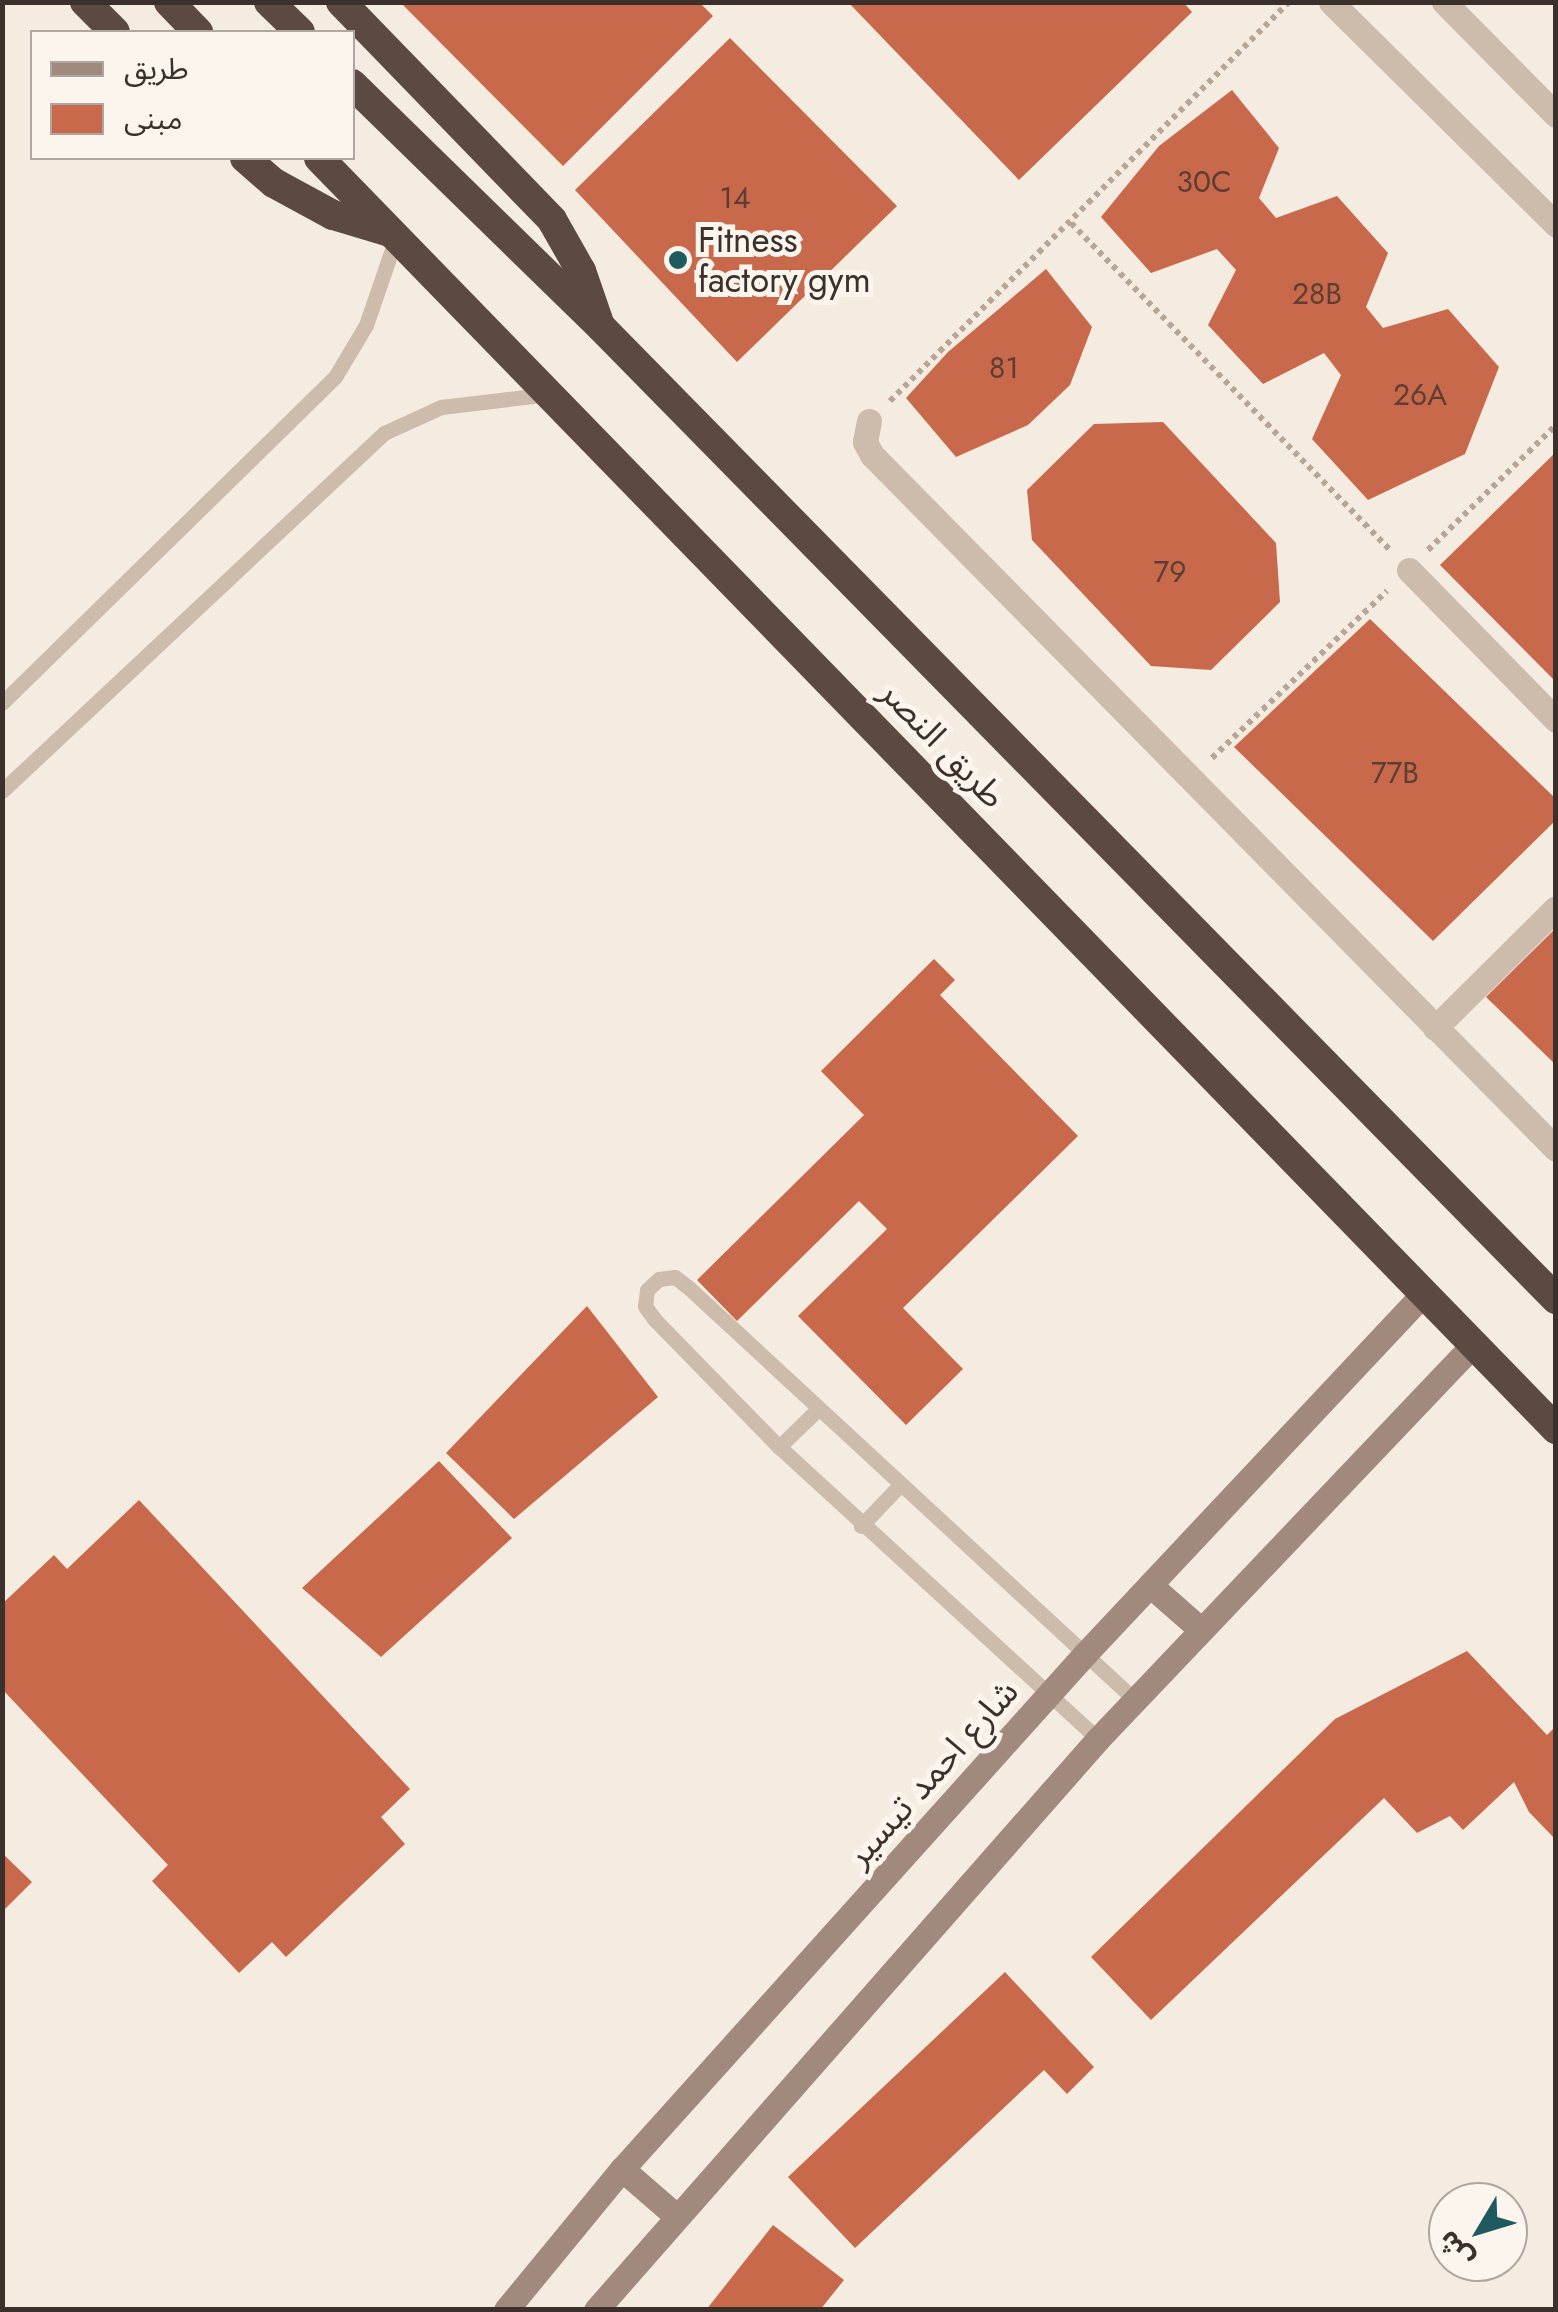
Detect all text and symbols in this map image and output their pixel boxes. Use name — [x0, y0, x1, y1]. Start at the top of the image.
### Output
legend — [30, 30, 355, 160]
text: طريق — [124, 47, 189, 90]
text: مبنى — [124, 97, 182, 140]
house number: 30C — [1177, 164, 1231, 200]
house number: 14 — [720, 180, 750, 216]
place label: Fitness factory gym — [698, 219, 871, 301]
marker: Fitness factory gym — [667, 249, 689, 271]
house number: 28B — [1292, 276, 1342, 312]
house number: 81 — [989, 350, 1019, 386]
house number: 26A — [1393, 377, 1447, 413]
house number: 79 — [1153, 554, 1187, 590]
street label: طريق النصر — [872, 671, 1014, 817]
house number: 77B — [1371, 755, 1419, 791]
street label: شارع احمد تيسير — [837, 1671, 1027, 1875]
north arrow — [1428, 2182, 1528, 2282]
text: ش — [1428, 2222, 1484, 2277]

